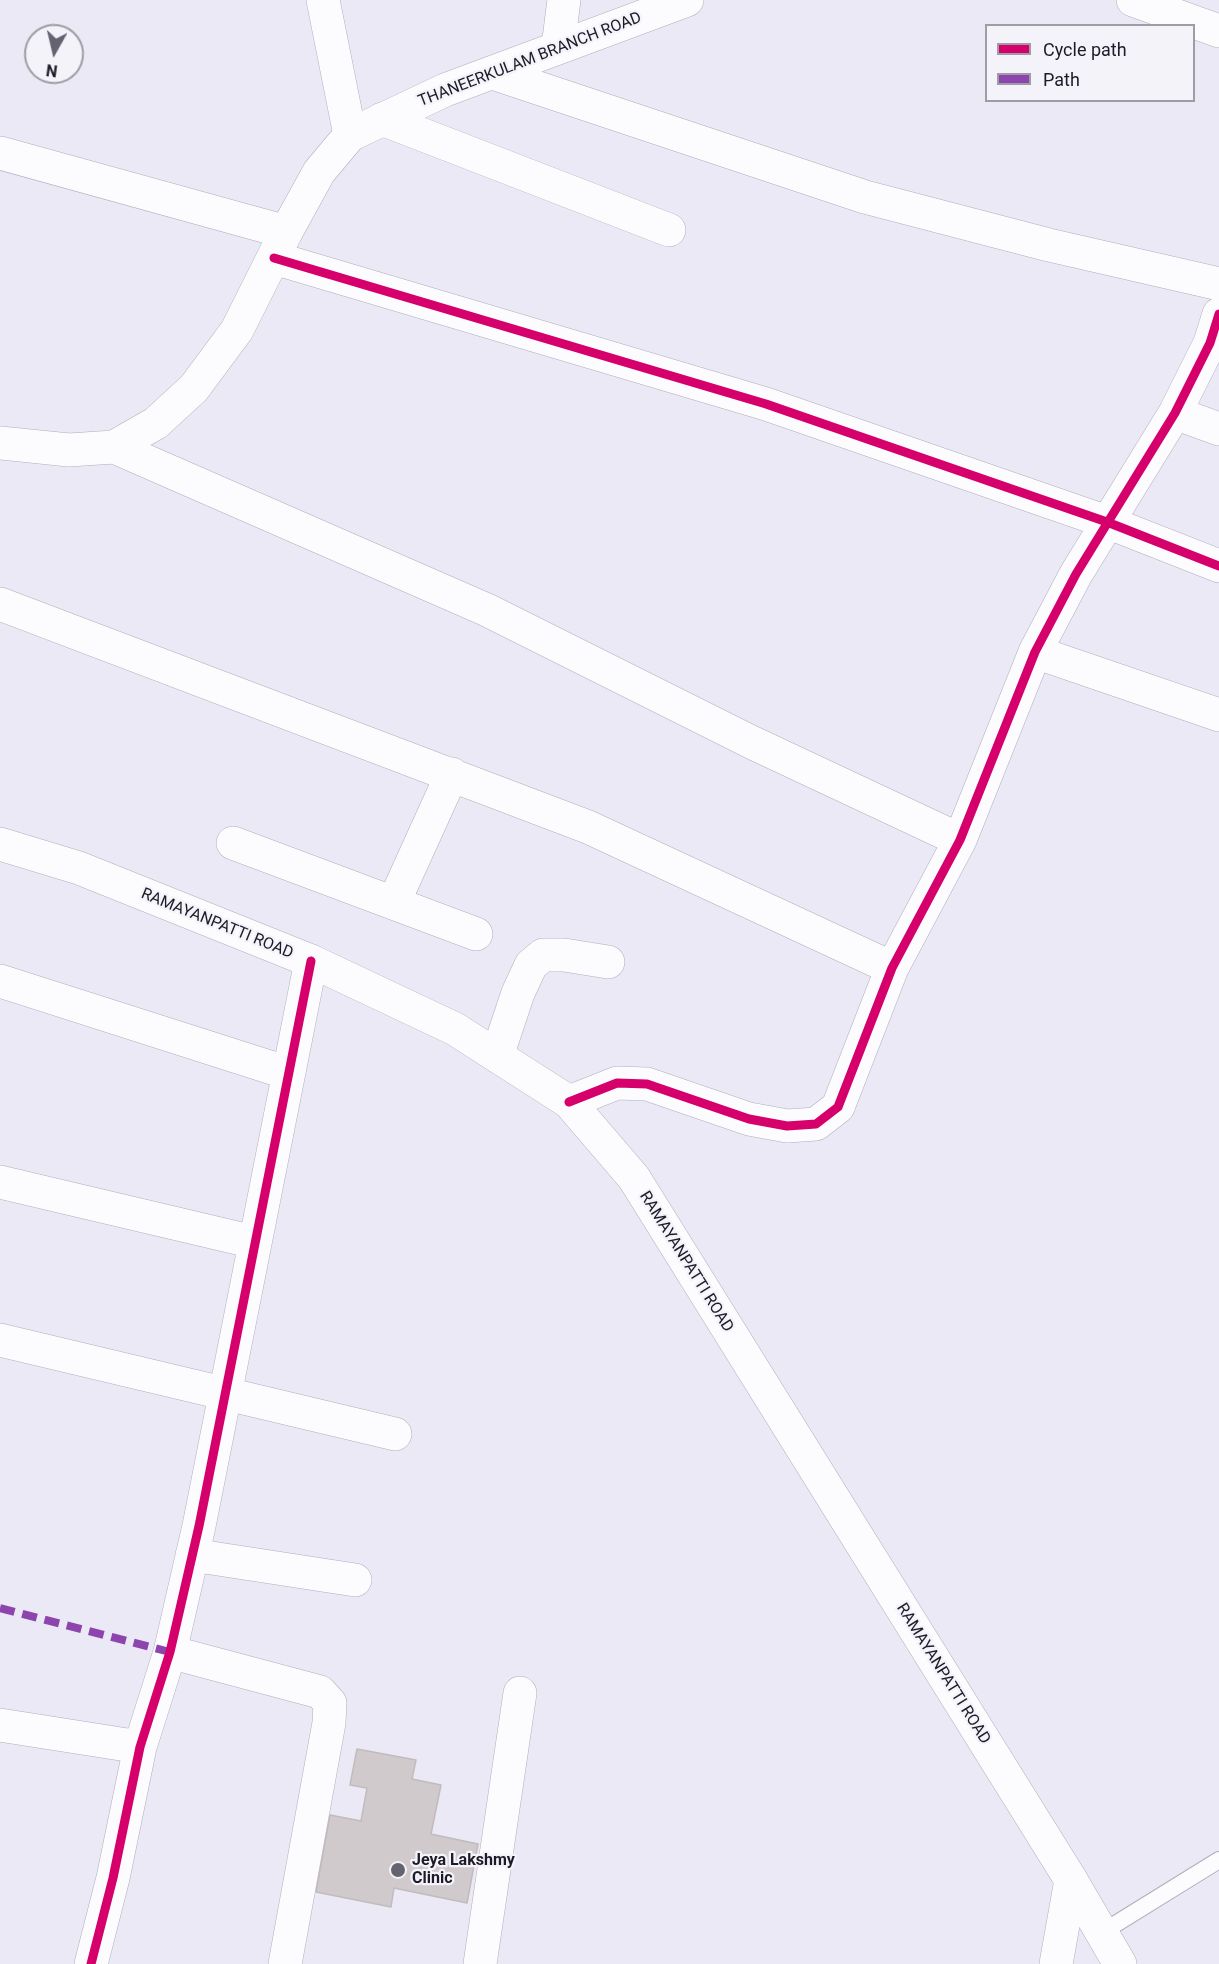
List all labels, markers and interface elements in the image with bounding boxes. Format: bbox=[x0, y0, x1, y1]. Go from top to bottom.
street label: THANEERKULAM BRANCH ROAD bbox=[416, 8, 644, 112]
north arrow bbox=[24, 24, 84, 84]
legend bbox=[985, 24, 1195, 102]
text: Cycle path bbox=[1043, 39, 1127, 60]
text: N bbox=[45, 60, 59, 81]
text: Path bbox=[1043, 69, 1080, 90]
street label: RAMAYANPATTI ROAD bbox=[138, 885, 296, 963]
street label: RAMAYANPATTI ROAD bbox=[635, 1188, 737, 1336]
street label: RAMAYANPATTI ROAD bbox=[892, 1600, 994, 1748]
place label: Jeya Lakshmy Clinic bbox=[412, 1851, 515, 1889]
marker: Jeya Lakshmy Clinic bbox=[389, 1861, 407, 1879]

